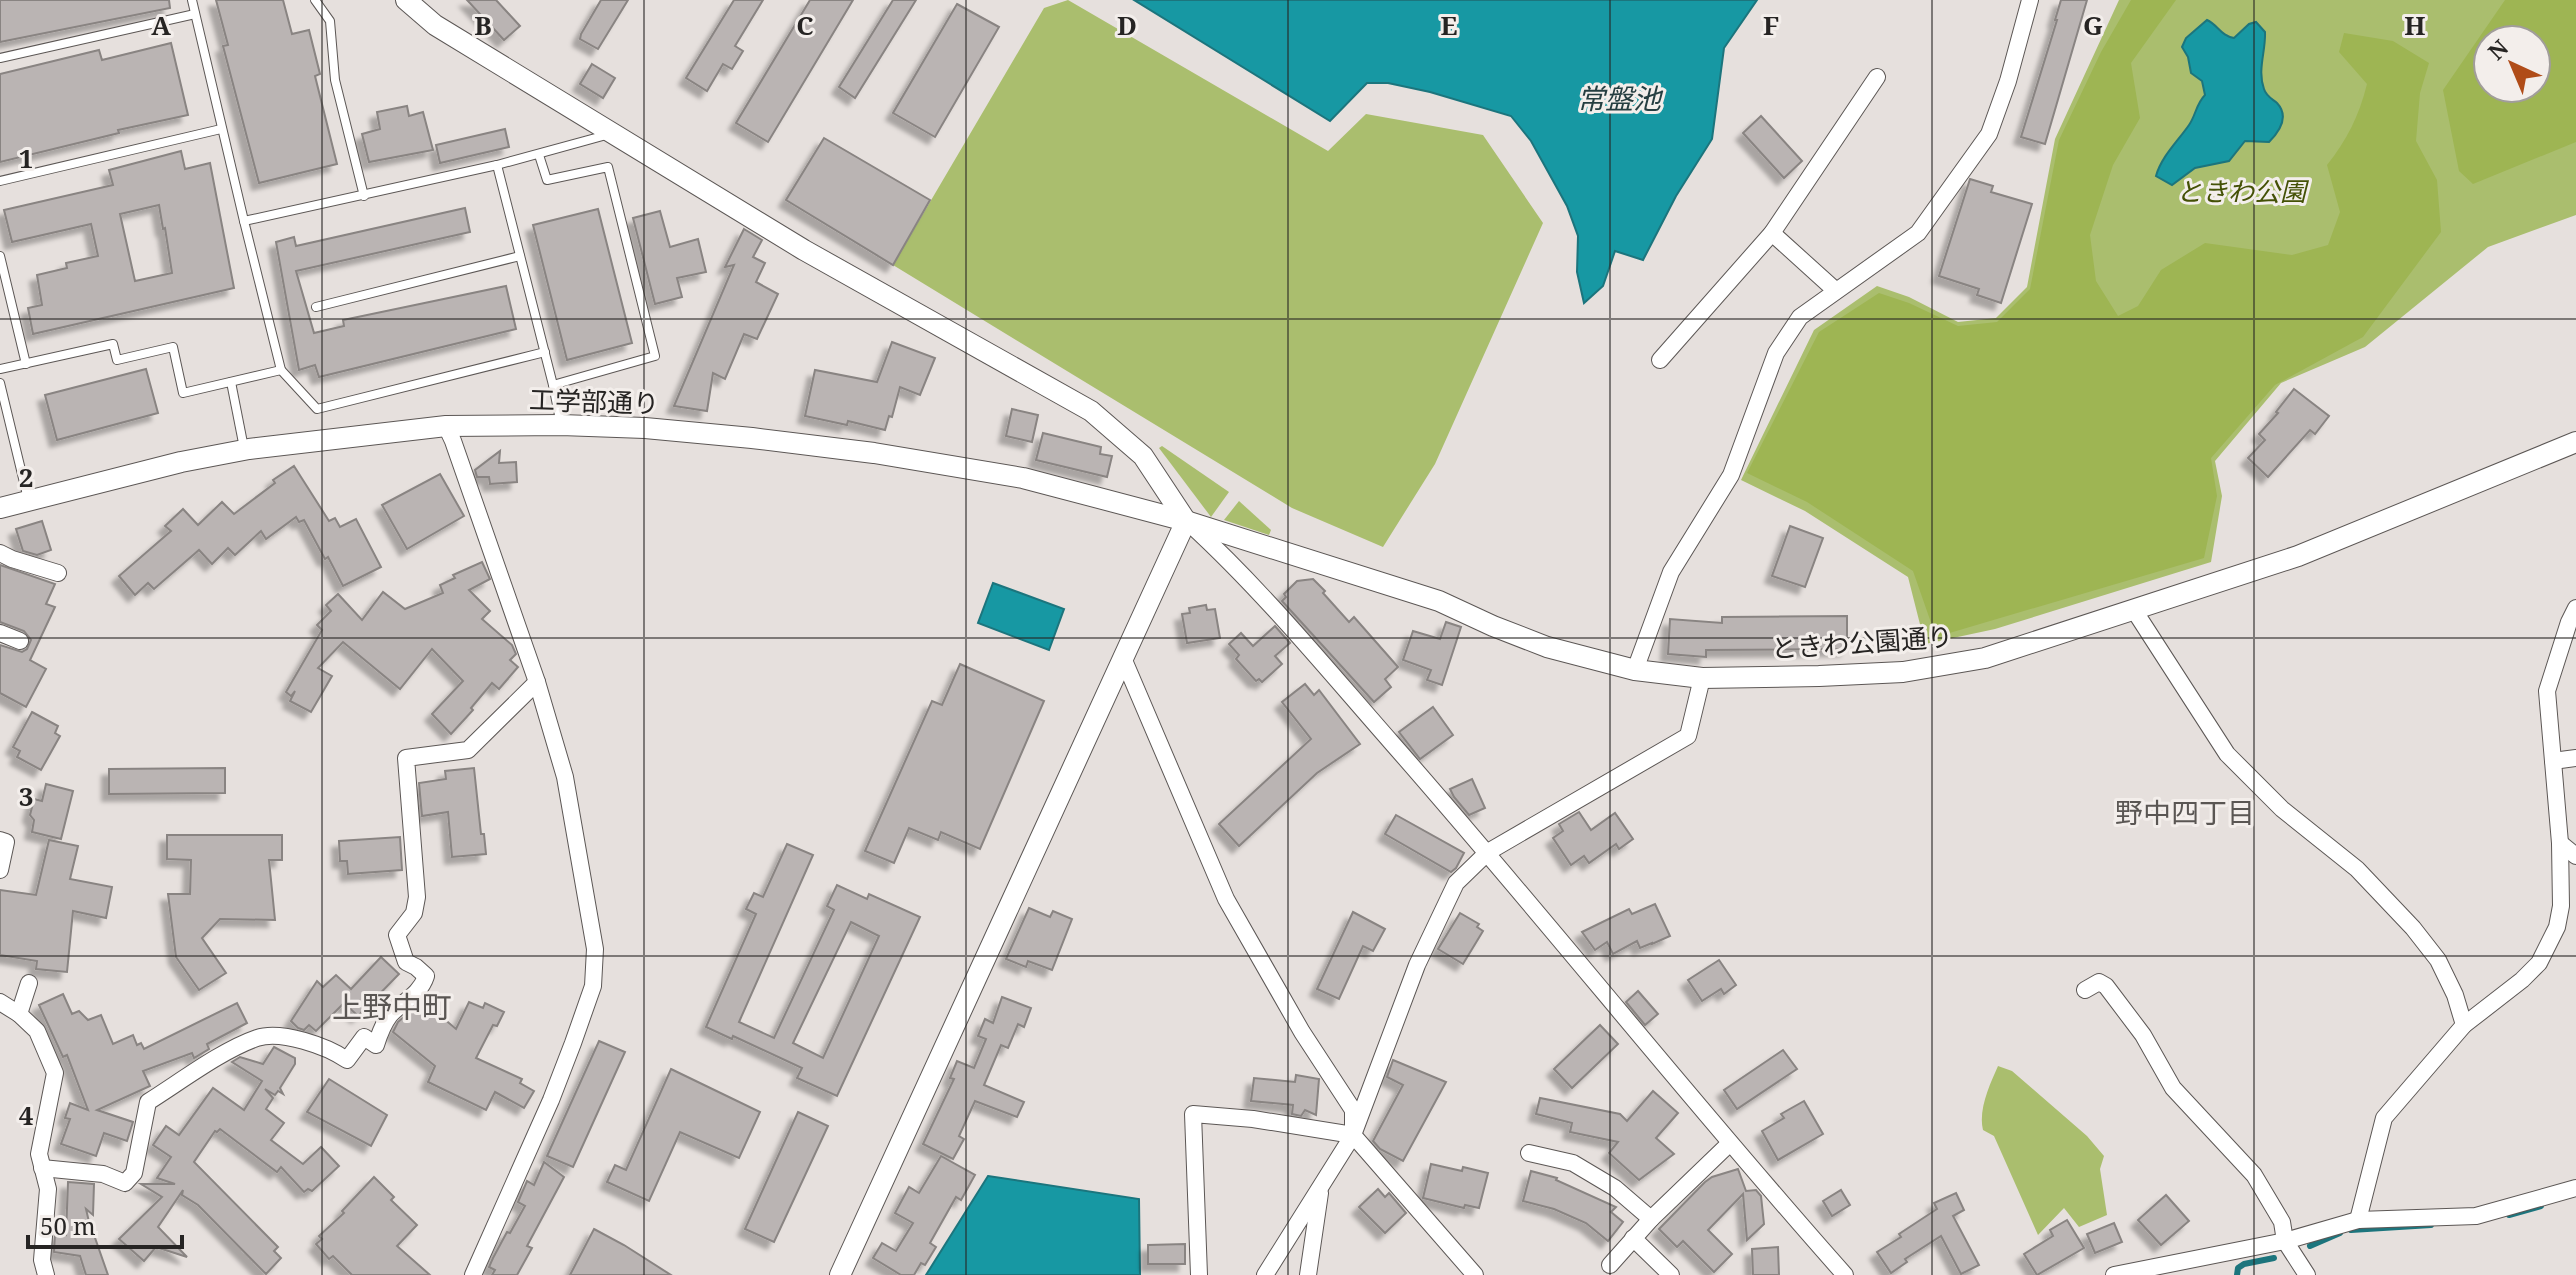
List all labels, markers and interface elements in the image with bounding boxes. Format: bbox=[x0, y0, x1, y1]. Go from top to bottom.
text: A bbox=[151, 7, 171, 43]
text: B bbox=[474, 7, 492, 43]
text: C bbox=[796, 7, 814, 43]
text: D bbox=[1117, 7, 1137, 43]
text: E bbox=[1441, 7, 1458, 43]
text: F bbox=[1763, 7, 1779, 43]
text: G bbox=[2083, 7, 2103, 43]
text: H bbox=[2404, 7, 2426, 43]
north arrow bbox=[2472, 24, 2552, 104]
text: N bbox=[2481, 32, 2514, 66]
water label: 常盤池 bbox=[1577, 79, 1664, 117]
text: 1 bbox=[19, 140, 33, 176]
park label: ときわ公園 bbox=[2176, 173, 2310, 209]
street label: 工学部通り bbox=[528, 381, 660, 421]
text: 2 bbox=[19, 459, 33, 495]
street label: ときわ公園通り bbox=[1770, 618, 1954, 666]
text: 3 bbox=[19, 778, 33, 814]
district label: 野中四丁目 bbox=[2115, 793, 2255, 831]
district label: 上野中町 bbox=[332, 986, 452, 1027]
text: 4 bbox=[19, 1097, 34, 1133]
scale bar bbox=[28, 1199, 182, 1249]
text: 50 m bbox=[40, 1209, 96, 1242]

